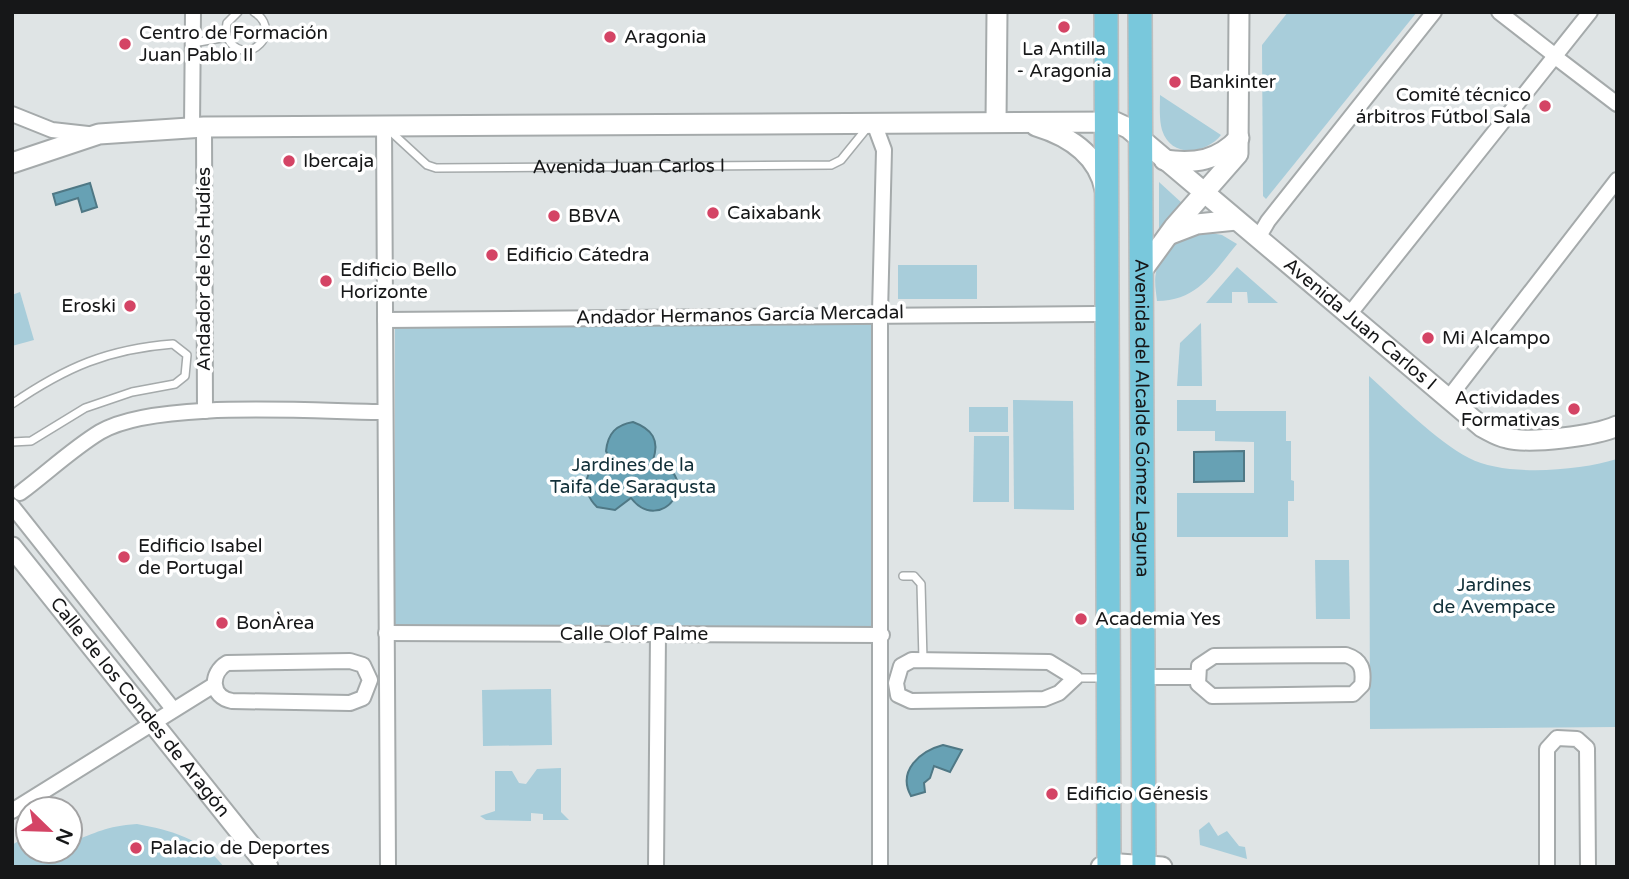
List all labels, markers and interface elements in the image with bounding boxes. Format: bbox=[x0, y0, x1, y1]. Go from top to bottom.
marker: La Antilla - Aragonia bbox=[1056, 19, 1072, 35]
place label: Centro de Formación Juan Pablo II bbox=[139, 22, 328, 66]
place label: Aragonia bbox=[624, 26, 707, 48]
marker: Aragonia bbox=[602, 29, 618, 45]
marker: Centro de Formación Juan Pablo II bbox=[117, 36, 133, 52]
place label: La Antilla - Aragonia bbox=[1016, 38, 1112, 82]
place label: Bankinter bbox=[1189, 71, 1277, 93]
marker: Bankinter bbox=[1167, 74, 1183, 90]
place label: Comité técnico árbitros Fútbol Sala bbox=[1356, 84, 1531, 128]
marker: Comité técnico árbitros Fútbol Sala bbox=[1537, 98, 1553, 114]
place label: Ibercaja bbox=[303, 150, 374, 172]
marker: Ibercaja bbox=[281, 153, 297, 169]
street label: Avenida Juan Carlos I bbox=[532, 155, 725, 178]
street label: Andador de los Hudíes bbox=[193, 167, 215, 371]
place label: Caixabank bbox=[727, 202, 821, 224]
place label: BBVA bbox=[568, 205, 621, 227]
marker: Caixabank bbox=[705, 205, 721, 221]
marker: BBVA bbox=[546, 208, 562, 224]
place label: Edificio Cátedra bbox=[506, 244, 650, 266]
marker: Edificio Cátedra bbox=[484, 247, 500, 263]
street label: Avenida Juan Carlos I bbox=[1279, 253, 1441, 395]
place label: Edificio Bello Horizonte bbox=[340, 259, 457, 303]
street label: Avenida del Alcalde Gómez Laguna bbox=[1130, 259, 1154, 577]
marker: Edificio Bello Horizonte bbox=[318, 273, 334, 289]
place label: Eroski bbox=[61, 295, 116, 317]
marker: Eroski bbox=[122, 298, 138, 314]
street label: Andador Hermanos García Mercadal bbox=[576, 301, 904, 329]
place label: Mi Alcampo bbox=[1442, 327, 1550, 349]
marker: Mi Alcampo bbox=[1420, 330, 1436, 346]
place label: Actividades Formativas bbox=[1455, 387, 1560, 431]
marker: Actividades Formativas bbox=[1566, 401, 1582, 417]
park label: Jardines de la Taifa de Saraqusta bbox=[550, 454, 716, 498]
place label: Edificio Isabel de Portugal bbox=[138, 535, 263, 579]
marker: Edificio Isabel de Portugal bbox=[116, 549, 132, 565]
park label: Jardines de Avempace bbox=[1433, 574, 1555, 618]
street label: Calle de los Condes de Aragón bbox=[46, 593, 235, 821]
place label: Academia Yes bbox=[1095, 608, 1221, 630]
place label: BonÀrea bbox=[236, 611, 314, 634]
marker: Academia Yes bbox=[1073, 611, 1089, 627]
marker: BonÀrea bbox=[214, 615, 230, 631]
street label: Calle Olof Palme bbox=[560, 623, 708, 645]
place label: Edificio Génesis bbox=[1066, 783, 1208, 805]
marker: Edificio Génesis bbox=[1044, 786, 1060, 802]
north arrow bbox=[14, 795, 84, 865]
text: N bbox=[51, 825, 77, 848]
place label: Palacio de Deportes bbox=[150, 837, 330, 859]
marker: Palacio de Deportes bbox=[128, 840, 144, 856]

